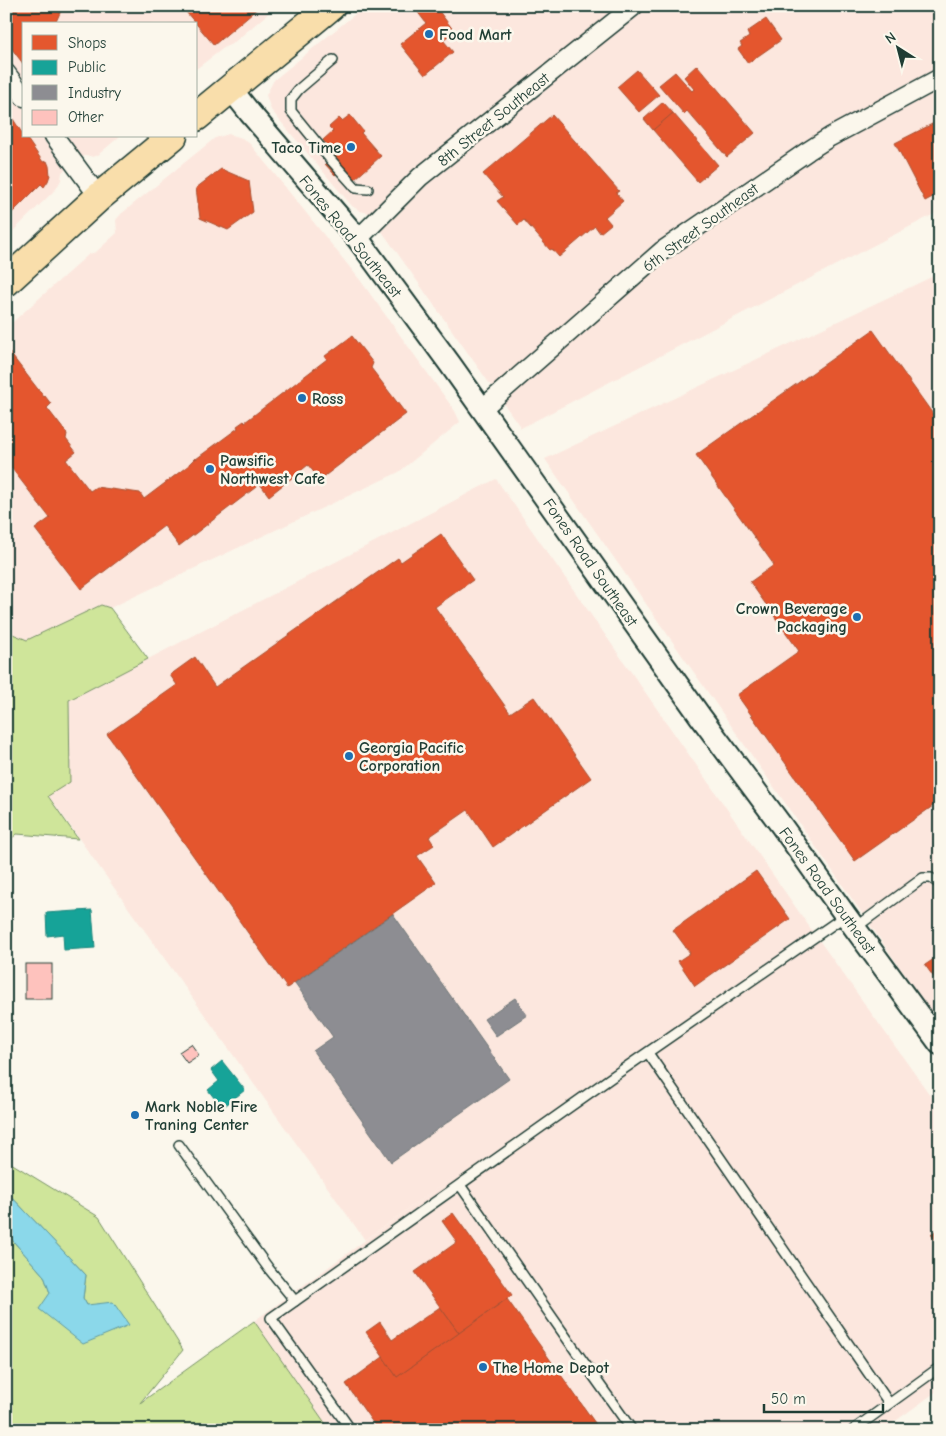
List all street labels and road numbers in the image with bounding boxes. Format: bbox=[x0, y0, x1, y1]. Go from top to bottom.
street label: 8th Street Southeast bbox=[434, 69, 553, 170]
street label: Fones Road Southeast bbox=[296, 172, 405, 302]
street label: 6th Street Southeast bbox=[639, 180, 762, 276]
street label: Fones Road Southeast bbox=[539, 495, 641, 630]
street label: Fones Road Southeast bbox=[775, 824, 879, 958]

